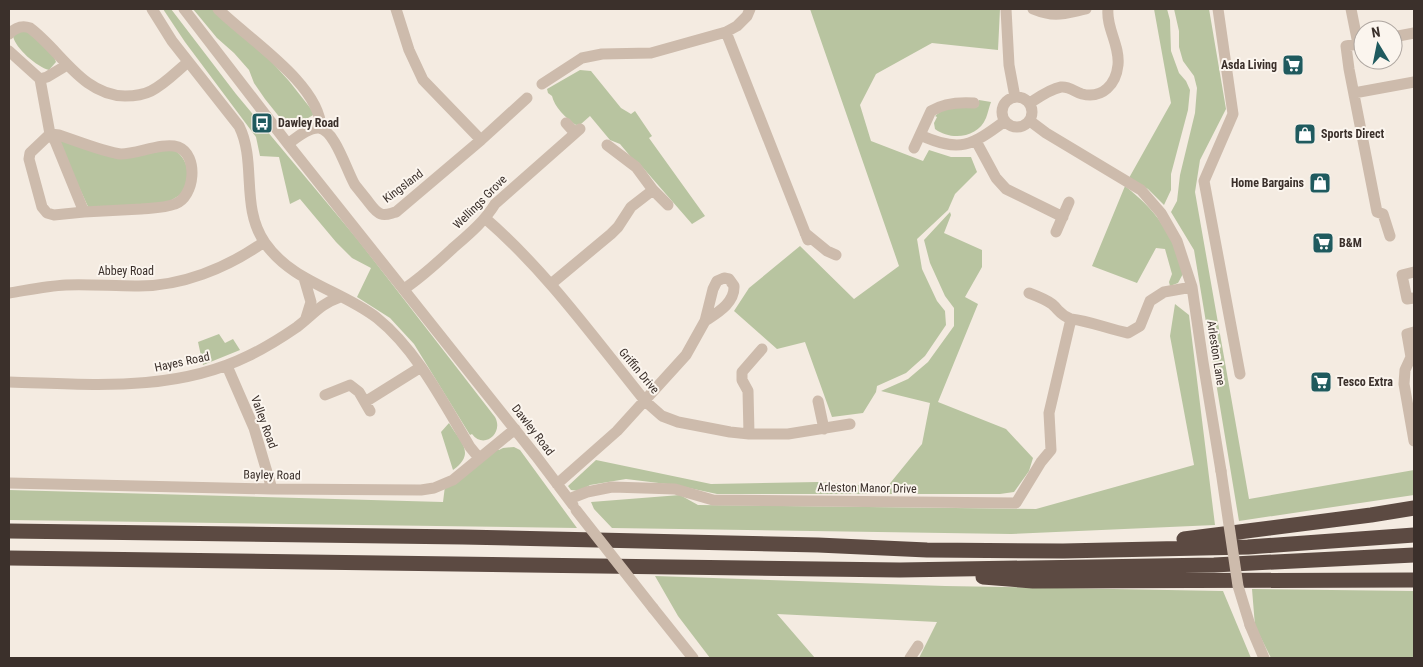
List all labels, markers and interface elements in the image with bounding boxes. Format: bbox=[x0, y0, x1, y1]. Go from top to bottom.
north arrow bbox=[1353, 20, 1403, 70]
text: N bbox=[1370, 24, 1381, 41]
supermarket icon: Asda Living bbox=[1281, 53, 1305, 77]
place label: Asda Living bbox=[1221, 58, 1277, 72]
bus stop icon: Dawley Road bbox=[250, 111, 274, 135]
place label: Dawley Road bbox=[278, 116, 339, 130]
shop icon: Sports Direct bbox=[1293, 122, 1317, 146]
place label: Sports Direct bbox=[1321, 127, 1384, 141]
street label: Kingsland bbox=[380, 166, 426, 206]
shop icon: Home Bargains bbox=[1308, 171, 1332, 195]
street label: Wellings Grove bbox=[450, 172, 510, 232]
place label: Home Bargains bbox=[1231, 176, 1305, 190]
supermarket icon: B&M bbox=[1311, 231, 1335, 255]
place label: B&M bbox=[1339, 236, 1362, 250]
street label: Abbey Road bbox=[98, 264, 154, 278]
street label: Arleston Lane bbox=[1204, 320, 1228, 387]
street label: Griffin Drive bbox=[616, 345, 662, 397]
street label: Hayes Road bbox=[153, 349, 211, 375]
supermarket icon: Tesco Extra bbox=[1309, 370, 1333, 394]
place label: Tesco Extra bbox=[1337, 375, 1393, 389]
street label: Valley Road bbox=[248, 394, 280, 450]
street label: Dawley Road bbox=[509, 402, 557, 458]
street label: Bayley Road bbox=[243, 468, 301, 483]
street label: Arleston Manor Drive bbox=[817, 480, 917, 496]

